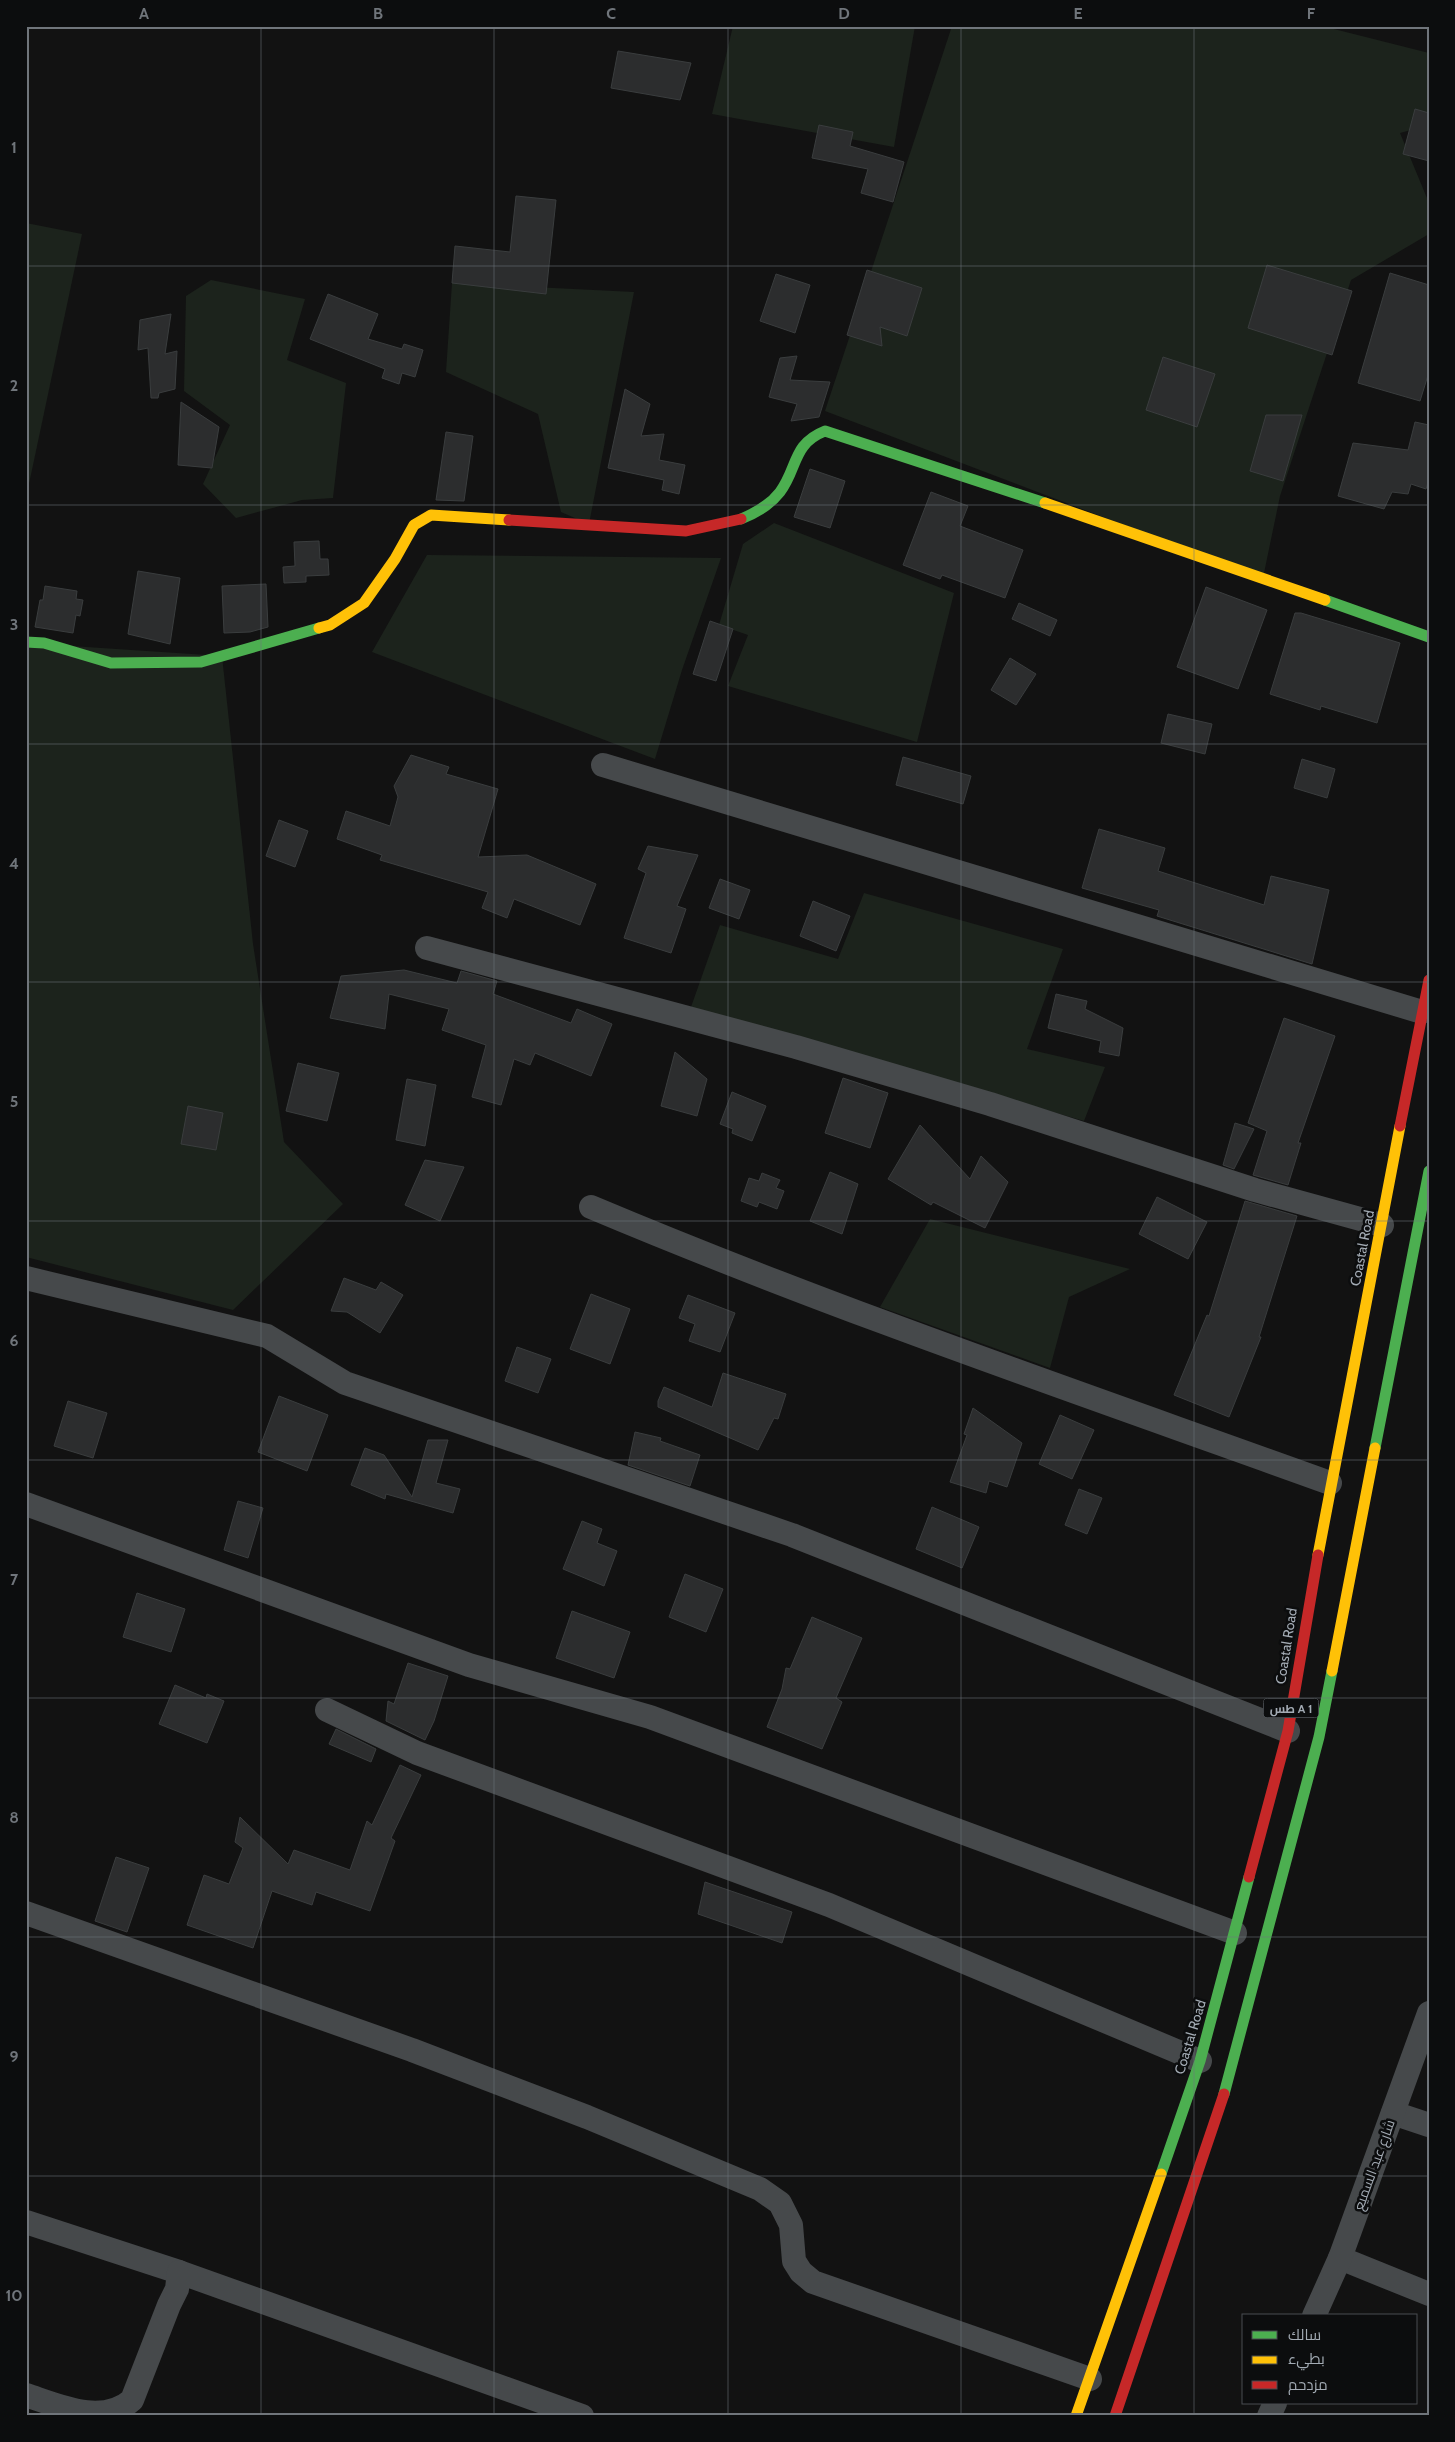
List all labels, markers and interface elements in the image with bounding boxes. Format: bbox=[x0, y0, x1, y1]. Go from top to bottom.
text: A bbox=[139, 4, 149, 23]
text: B bbox=[373, 4, 383, 23]
text: C bbox=[606, 4, 616, 23]
text: D bbox=[838, 4, 850, 23]
text: E bbox=[1073, 4, 1083, 23]
text: F bbox=[1307, 4, 1316, 23]
text: 1 bbox=[11, 138, 17, 157]
text: 2 bbox=[10, 376, 18, 395]
text: 3 bbox=[10, 615, 18, 634]
text: 4 bbox=[9, 854, 19, 873]
text: 5 bbox=[10, 1092, 18, 1111]
street label: Coastal Road bbox=[1346, 1209, 1378, 1287]
text: 6 bbox=[10, 1331, 19, 1350]
text: 7 bbox=[10, 1570, 19, 1589]
street label: Coastal Road bbox=[1271, 1607, 1301, 1685]
road number: طس A 1 bbox=[1264, 1699, 1318, 1718]
text: 8 bbox=[9, 1808, 19, 1827]
street label: Coastal Road bbox=[1170, 1998, 1210, 2076]
text: 9 bbox=[10, 2047, 19, 2066]
street label: شارع عبد السميع bbox=[1349, 2117, 1399, 2213]
text: 10 bbox=[5, 2286, 23, 2305]
legend bbox=[1242, 2314, 1418, 2404]
text: سالك bbox=[1288, 2326, 1321, 2344]
text: بطيء bbox=[1288, 2350, 1325, 2371]
text: مزدحم bbox=[1288, 2376, 1328, 2395]

